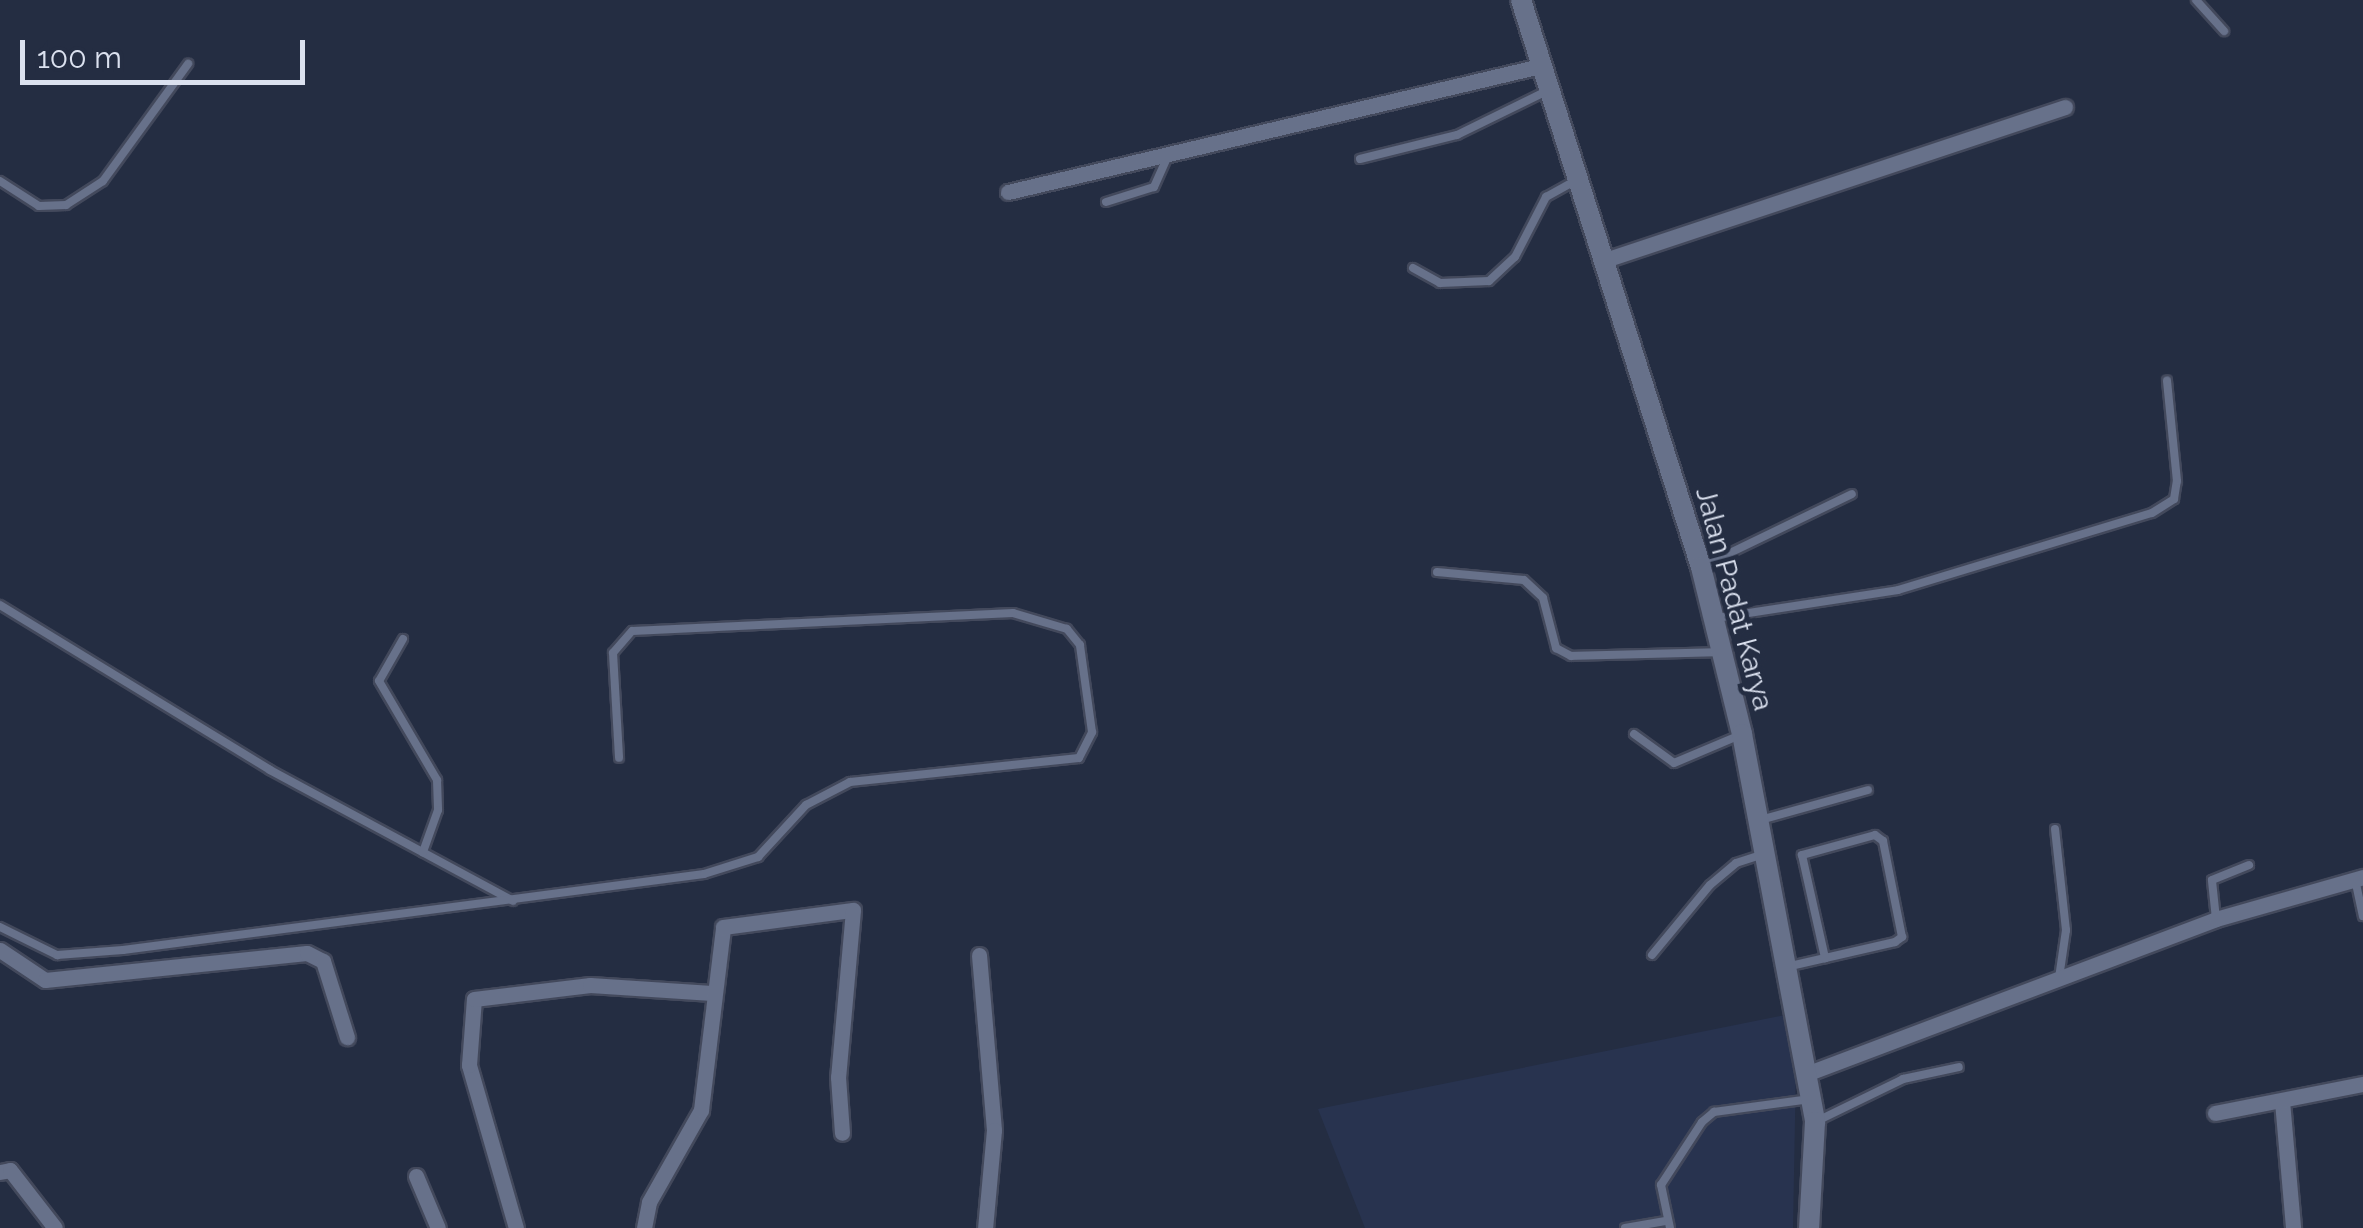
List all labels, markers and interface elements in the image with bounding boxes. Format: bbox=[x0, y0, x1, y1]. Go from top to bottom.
scale bar bbox=[25, 20, 310, 82]
text: 100 m bbox=[37, 40, 122, 75]
street label: Jalan Padat Karya bbox=[1688, 484, 1780, 714]

